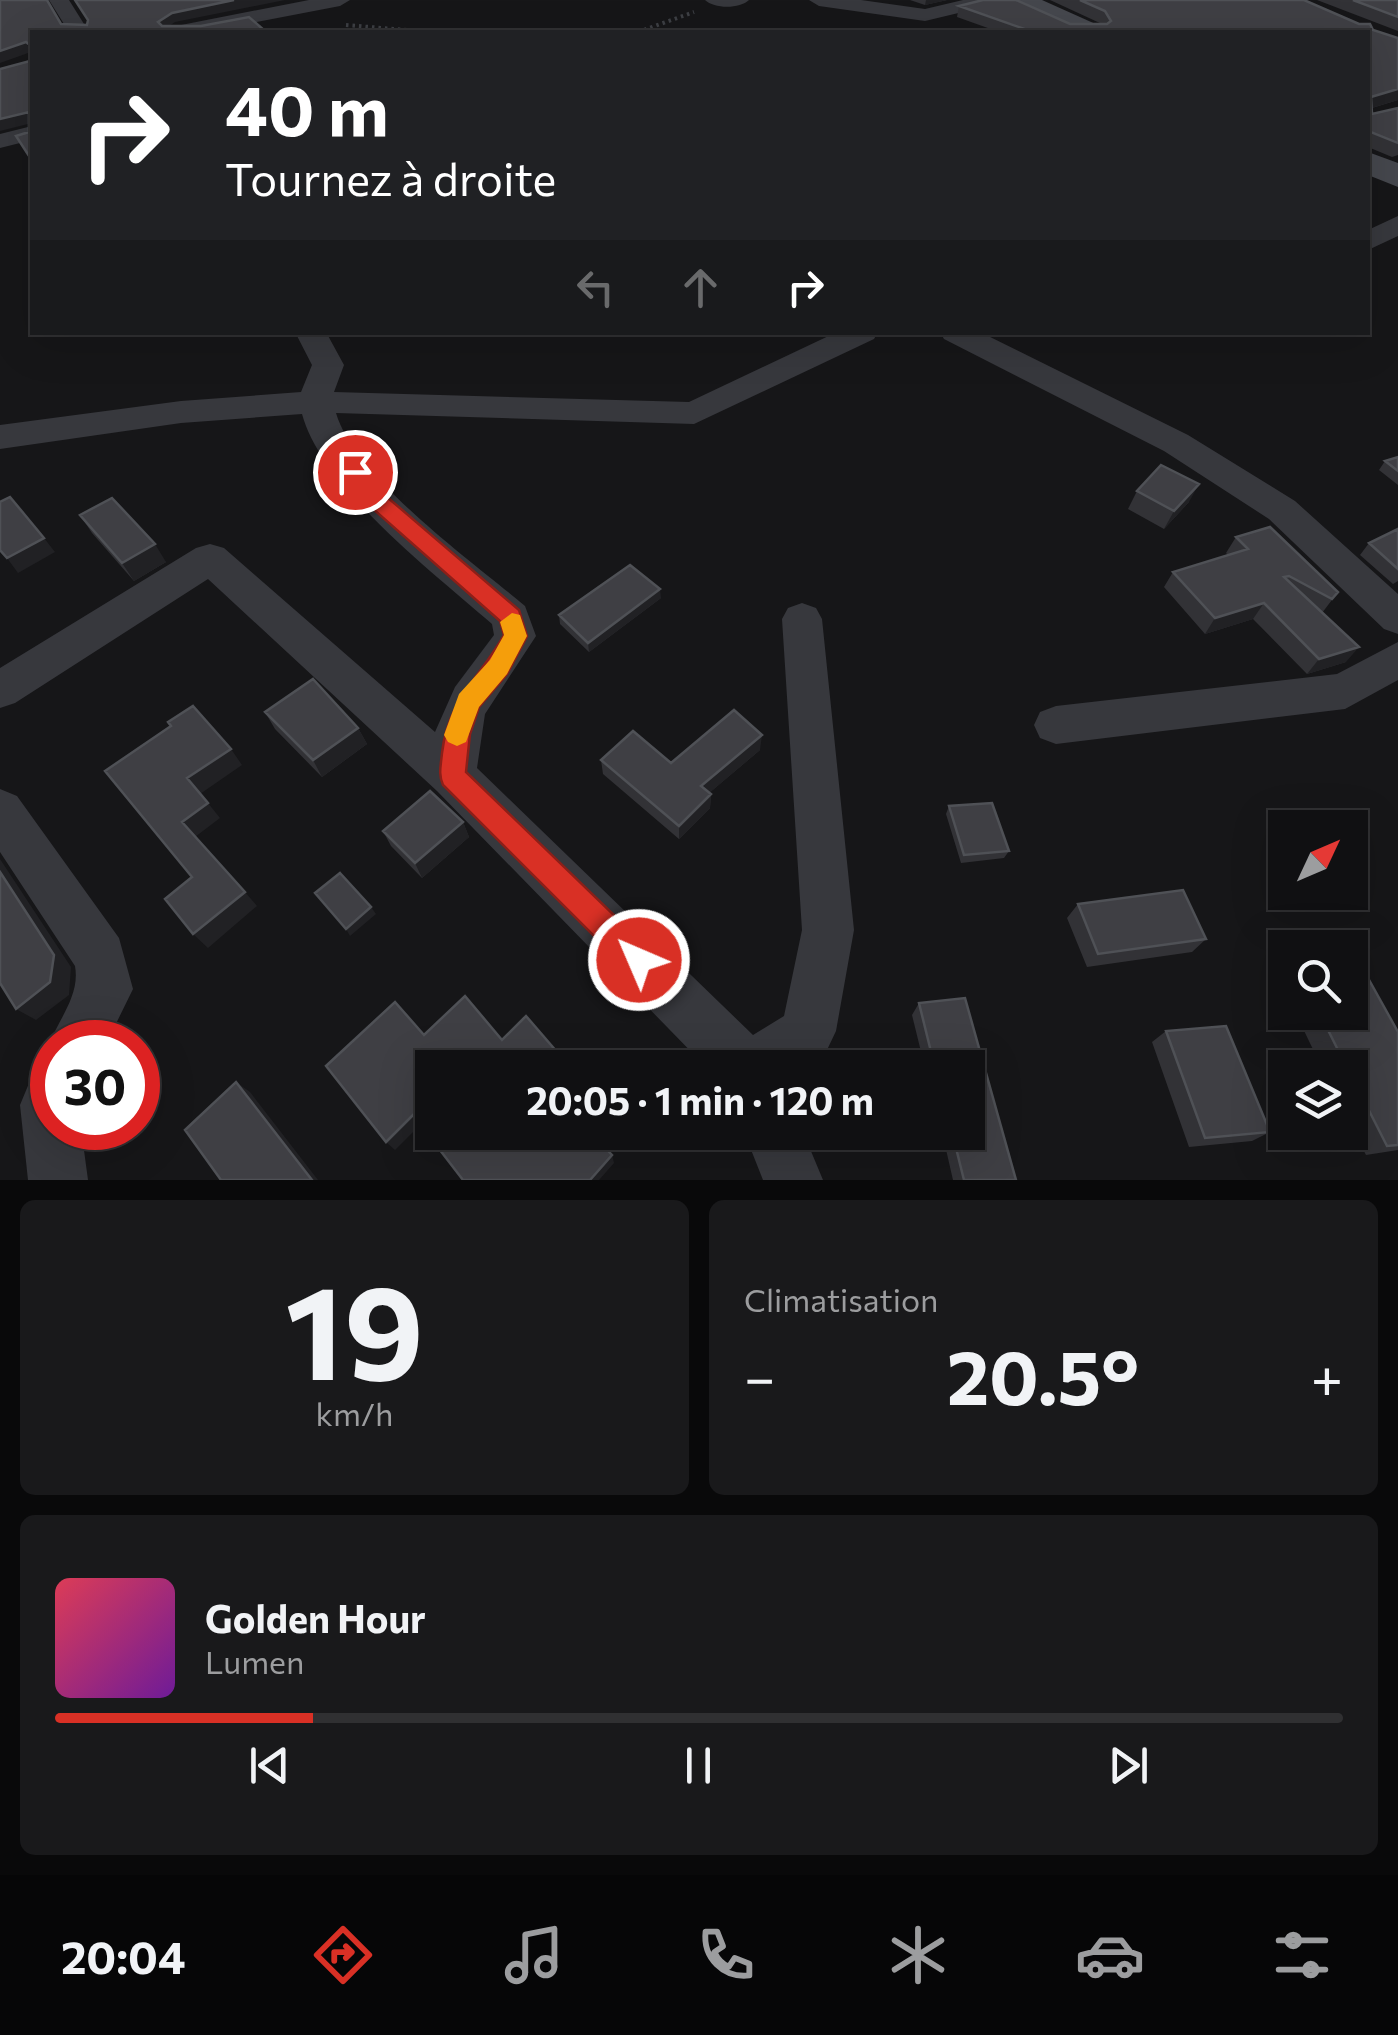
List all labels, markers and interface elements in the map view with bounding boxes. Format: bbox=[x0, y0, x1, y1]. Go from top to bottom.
text: 40 m bbox=[225, 65, 389, 150]
icon: right bbox=[60, 70, 190, 200]
text: Tournez à droite bbox=[225, 150, 556, 205]
icon: left bbox=[568, 260, 623, 315]
icon: ahead bbox=[673, 260, 728, 315]
icon: right bbox=[778, 260, 833, 315]
pin bbox=[313, 430, 398, 515]
icon: arrive bbox=[328, 445, 383, 500]
north arrow bbox=[1268, 810, 1368, 910]
map controls bbox=[1268, 810, 1368, 1150]
position arrow bbox=[587, 908, 691, 1012]
button: search bbox=[1268, 930, 1368, 1030]
speed limit sign: 30 bbox=[30, 1020, 160, 1150]
button: layers bbox=[1268, 1050, 1368, 1150]
text: 20:05 · 1 min · 120 m bbox=[526, 1076, 874, 1123]
text: 19 bbox=[285, 1248, 424, 1407]
text: Climatisation bbox=[744, 1279, 938, 1319]
text: 20.5° bbox=[947, 1329, 1139, 1420]
text: − bbox=[744, 1342, 775, 1409]
text: + bbox=[1311, 1342, 1343, 1409]
text: km/h bbox=[316, 1393, 393, 1433]
text: Golden Hour bbox=[205, 1594, 426, 1641]
text: Lumen bbox=[205, 1641, 304, 1681]
icon: previous bbox=[242, 1738, 297, 1793]
icon: pause bbox=[671, 1738, 726, 1793]
icon: next bbox=[1101, 1738, 1156, 1793]
icon: directions bbox=[308, 1920, 378, 1990]
icon: music bbox=[499, 1920, 569, 1990]
icon: phone bbox=[691, 1920, 761, 1990]
icon: climate bbox=[883, 1920, 953, 1990]
icon: car bbox=[1075, 1920, 1145, 1990]
icon: filters bbox=[1267, 1920, 1337, 1990]
text: 20:04 bbox=[61, 1928, 186, 1983]

